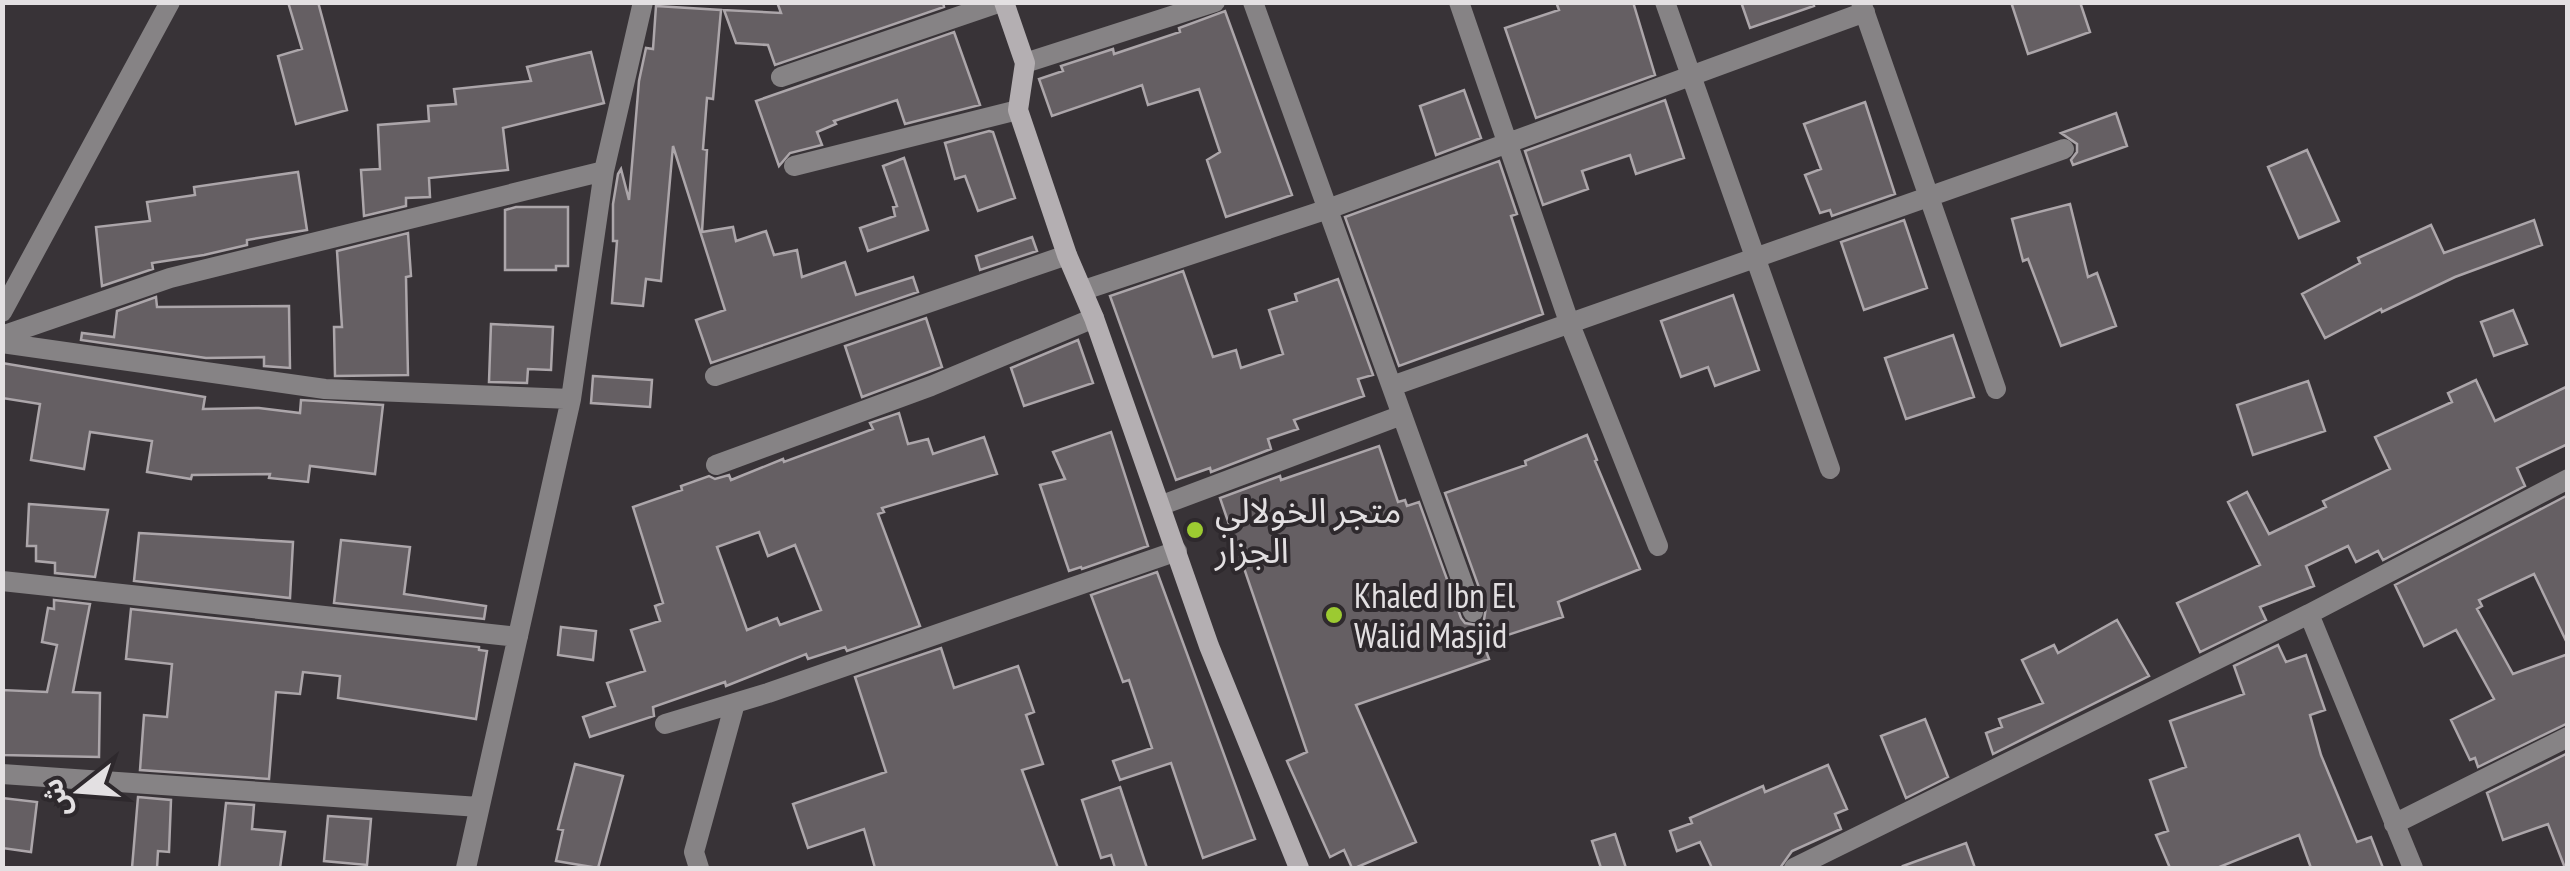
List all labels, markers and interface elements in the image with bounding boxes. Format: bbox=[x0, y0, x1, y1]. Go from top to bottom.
place label: متجر الخولالي الجزار bbox=[1214, 487, 1401, 573]
marker: متجر الخولالي الجزار bbox=[1184, 519, 1206, 541]
place label: Khaled Ibn El Walid Masjid bbox=[1354, 572, 1515, 658]
marker: Khaled Ibn El Walid Masjid bbox=[1323, 604, 1345, 626]
north arrow bbox=[30, 741, 130, 841]
text: ش bbox=[32, 775, 79, 822]

